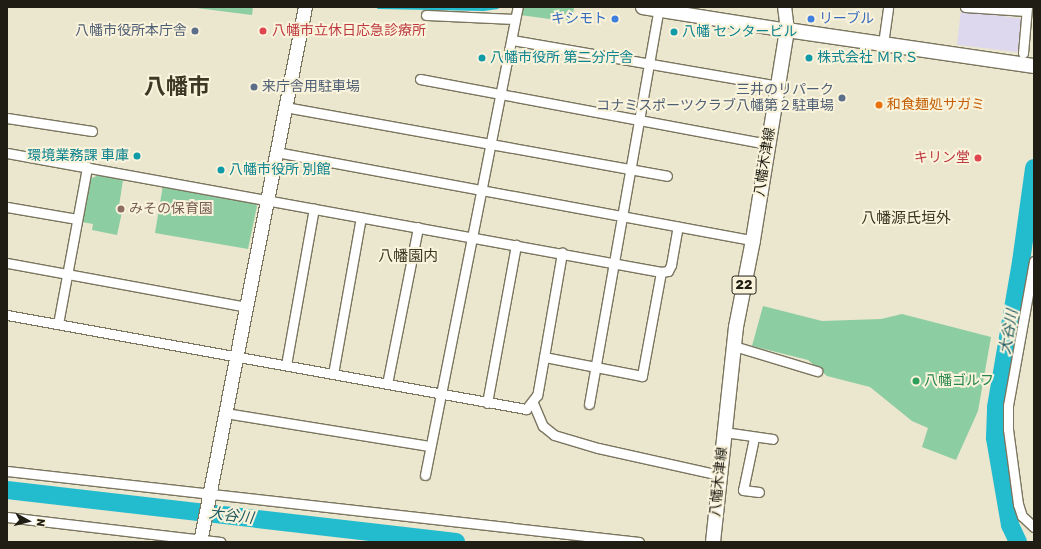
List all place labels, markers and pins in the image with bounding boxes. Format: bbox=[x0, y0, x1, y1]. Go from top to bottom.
place label: キシモト bbox=[551, 11, 607, 27]
place label: リーブル bbox=[819, 11, 875, 27]
marker: キシモト bbox=[610, 14, 620, 24]
marker: リーブル bbox=[806, 14, 816, 24]
place label: 八幡市役所本庁舎 bbox=[75, 23, 187, 39]
place label: 八幡市立休日応急診療所 bbox=[272, 23, 426, 39]
place label: 八幡 センタービル bbox=[682, 24, 797, 40]
marker: 八幡市立休日応急診療所 bbox=[257, 25, 269, 37]
marker: 八幡市役所本庁舎 bbox=[190, 26, 200, 36]
marker: 八幡 センタービル bbox=[669, 27, 679, 37]
place label: 八幡市役所 第二分庁舎 bbox=[490, 50, 633, 66]
place label: 株式会社 ＭＲＳ bbox=[817, 50, 918, 66]
marker: 八幡市役所 第二分庁舎 bbox=[477, 53, 487, 63]
marker: 株式会社 ＭＲＳ bbox=[804, 53, 814, 63]
place label: 来庁舎用駐車場 bbox=[262, 79, 360, 95]
marker: 来庁舎用駐車場 bbox=[249, 82, 259, 92]
place label: 三井のリパーク コナミスポーツクラブ八幡第２駐車場 bbox=[596, 82, 834, 114]
marker: 三井のリパーク コナミスポーツクラブ八幡第２駐車場 bbox=[837, 93, 847, 103]
place label: 和食麺処サガミ bbox=[887, 97, 985, 113]
marker: 和食麺処サガミ bbox=[874, 100, 884, 110]
place label: 環境業務課 車庫 bbox=[28, 148, 129, 164]
place label: キリン堂 bbox=[914, 150, 970, 166]
marker: 環境業務課 車庫 bbox=[132, 151, 142, 161]
marker: キリン堂 bbox=[973, 153, 983, 163]
place label: 八幡市役所 別館 bbox=[229, 162, 330, 178]
marker: 八幡市役所 別館 bbox=[216, 165, 226, 175]
place label: みその保育園 bbox=[129, 201, 213, 217]
marker: みその保育園 bbox=[116, 204, 126, 214]
place label: 八幡ゴルフ bbox=[924, 373, 994, 389]
marker: 八幡ゴルフ bbox=[911, 376, 921, 386]

